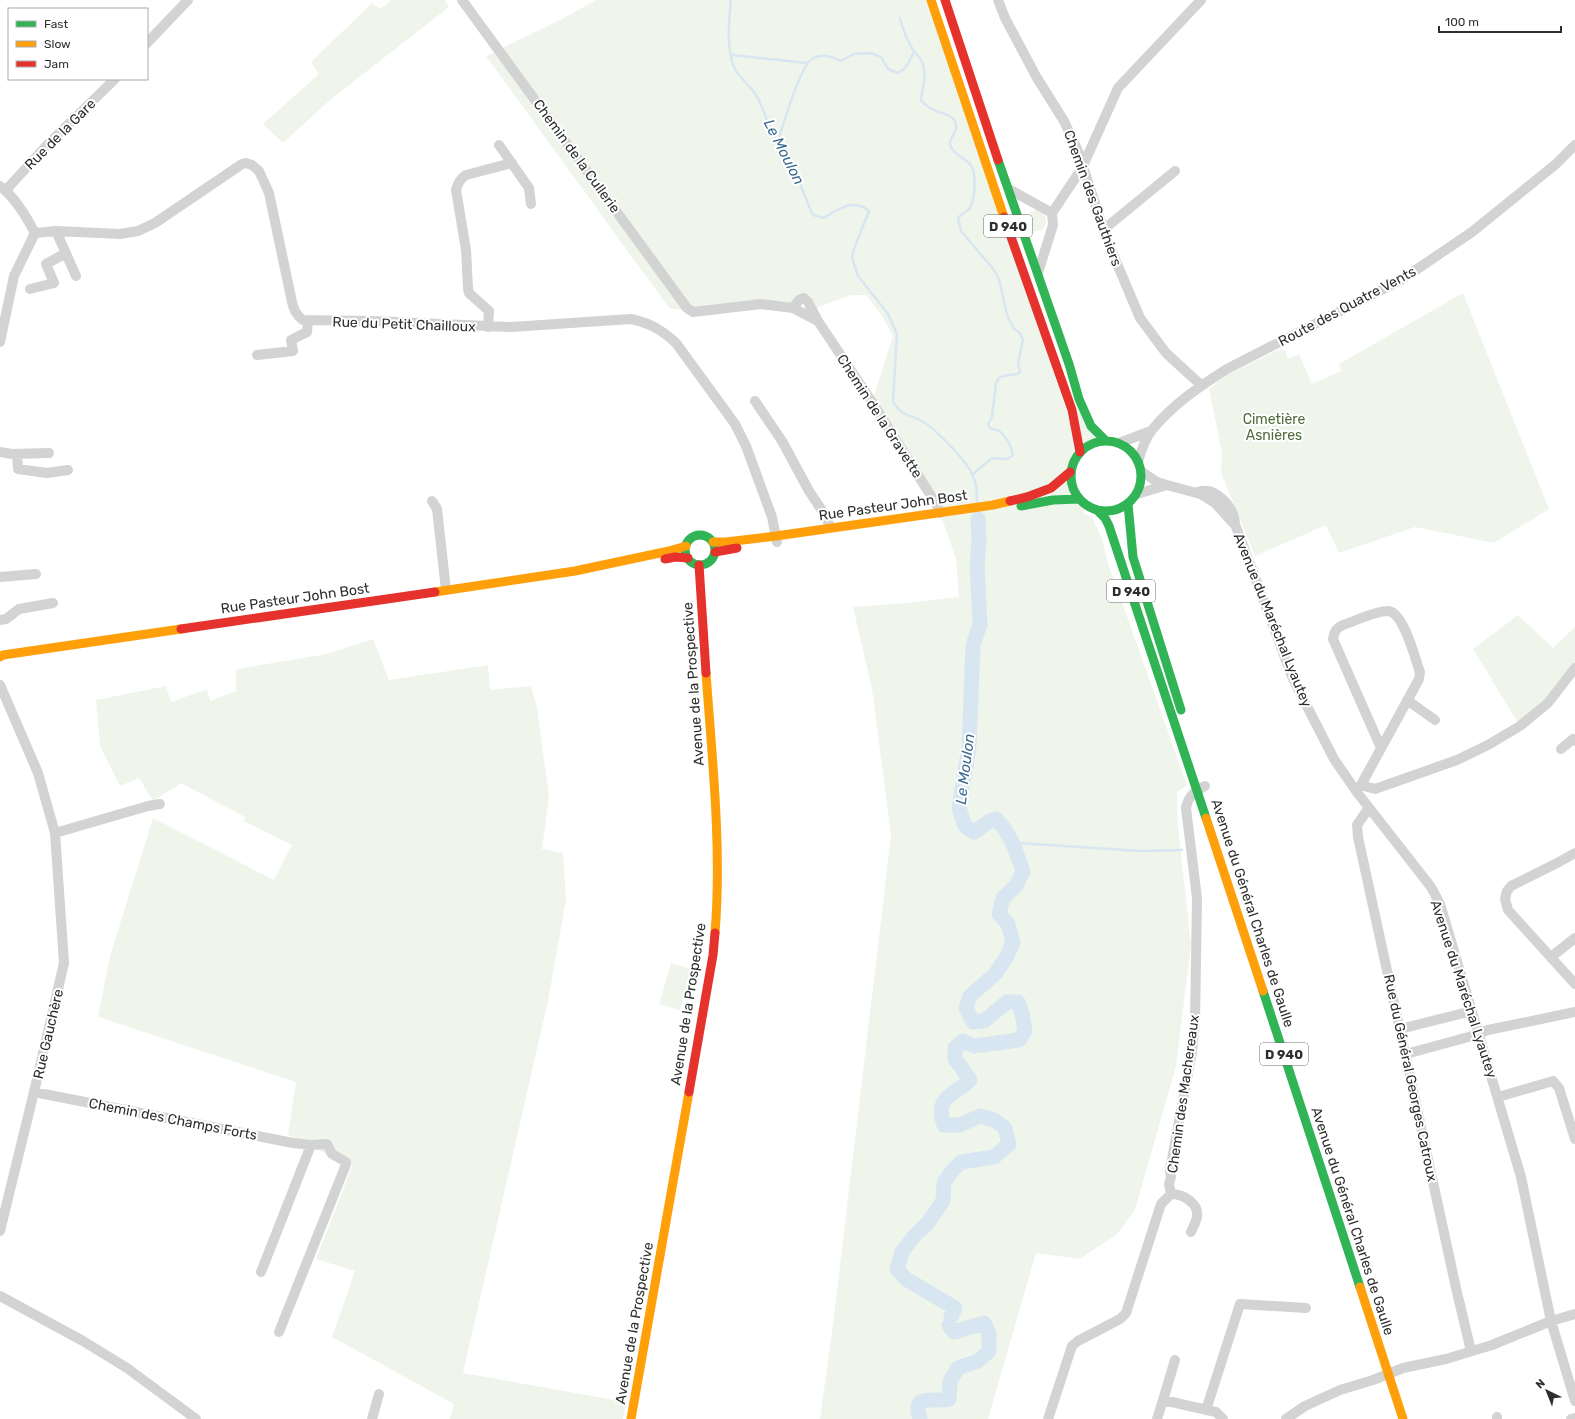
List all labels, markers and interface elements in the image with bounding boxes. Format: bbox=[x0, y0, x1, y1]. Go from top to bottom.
legend bbox=[8, 8, 148, 80]
scale bar bbox=[1439, 8, 1561, 34]
text: 100 m bbox=[1445, 15, 1479, 29]
text: Fast bbox=[44, 17, 68, 31]
text: Slow bbox=[44, 37, 71, 51]
text: Jam bbox=[44, 57, 69, 71]
street label: Rue de la Gare bbox=[21, 95, 99, 173]
street label: Chemin de la Cullerie bbox=[530, 96, 624, 217]
water label: Le Moulon bbox=[760, 116, 808, 188]
street label: Chemin des Gauthiers bbox=[1060, 128, 1125, 269]
road number: D 940 bbox=[984, 215, 1032, 237]
street label: Route des Quatre Vents bbox=[1276, 263, 1419, 350]
street label: Rue du Petit Chailloux bbox=[332, 314, 476, 336]
street label: Chemin de la Gravette bbox=[833, 351, 926, 481]
park label: Cimetière Asnières bbox=[1243, 411, 1305, 444]
street label: Rue Pasteur John Bost bbox=[818, 487, 969, 524]
street label: Avenue du Maréchal Lyautey bbox=[1230, 531, 1315, 710]
street label: Rue Pasteur John Bost bbox=[220, 580, 371, 617]
road number: D 940 bbox=[1107, 580, 1155, 602]
street label: Avenue de la Prospective bbox=[679, 601, 708, 766]
water label: Le Moulon bbox=[952, 733, 978, 805]
street label: Avenue du Général Charles de Gaulle bbox=[1208, 797, 1298, 1029]
street label: Avenue du Maréchal Lyautey bbox=[1427, 898, 1500, 1081]
street label: Avenue de la Prospective bbox=[667, 922, 710, 1086]
street label: Rue du Général Georges Catroux bbox=[1380, 973, 1441, 1184]
street label: Rue Gauchère bbox=[30, 987, 67, 1081]
street label: Chemin des Machereaux bbox=[1164, 1013, 1203, 1174]
road number: D 940 bbox=[1260, 1043, 1308, 1065]
street label: Chemin des Champs Forts bbox=[87, 1095, 259, 1144]
street label: Avenue du Général Charles de Gaulle bbox=[1308, 1105, 1398, 1337]
street label: Avenue de la Prospective bbox=[612, 1241, 657, 1405]
north arrow bbox=[1527, 1371, 1567, 1411]
text: N bbox=[1533, 1377, 1548, 1392]

